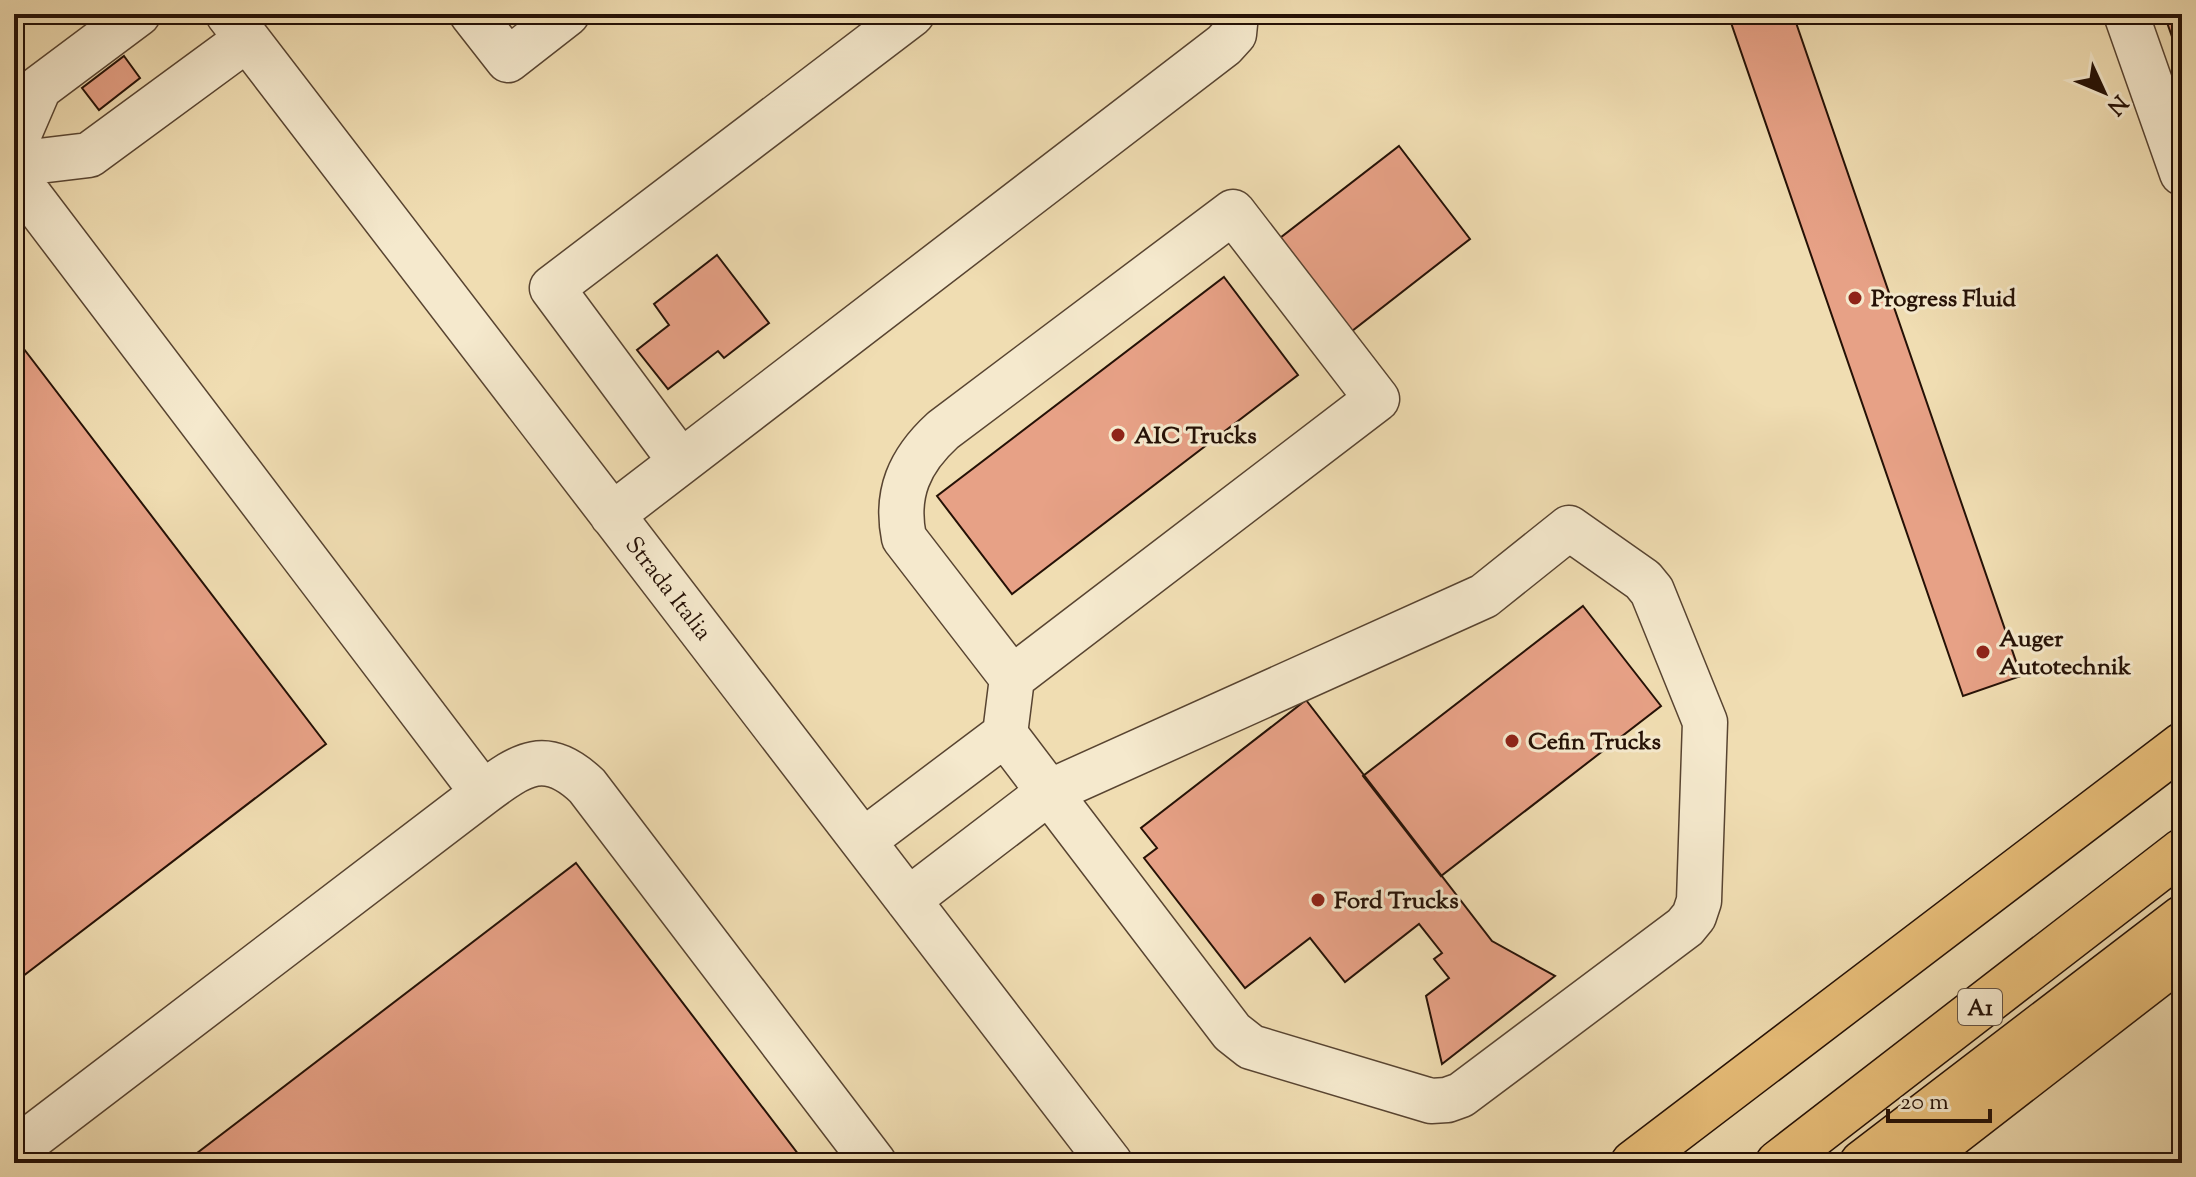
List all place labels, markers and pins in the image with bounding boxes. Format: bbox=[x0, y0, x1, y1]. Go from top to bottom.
place label: Progress Fluid bbox=[1871, 283, 2016, 317]
marker: Progress Fluid bbox=[1846, 289, 1864, 307]
place label: AIC Trucks bbox=[1134, 420, 1257, 454]
marker: AIC Trucks bbox=[1109, 426, 1127, 444]
place label: Auger Autotechnik bbox=[1999, 623, 2132, 685]
marker: Auger Autotechnik bbox=[1974, 643, 1992, 661]
place label: Cefin Trucks bbox=[1528, 726, 1661, 760]
marker: Cefin Trucks bbox=[1503, 732, 1521, 750]
place label: Ford Trucks bbox=[1334, 885, 1459, 919]
marker: Ford Trucks bbox=[1309, 891, 1327, 909]

